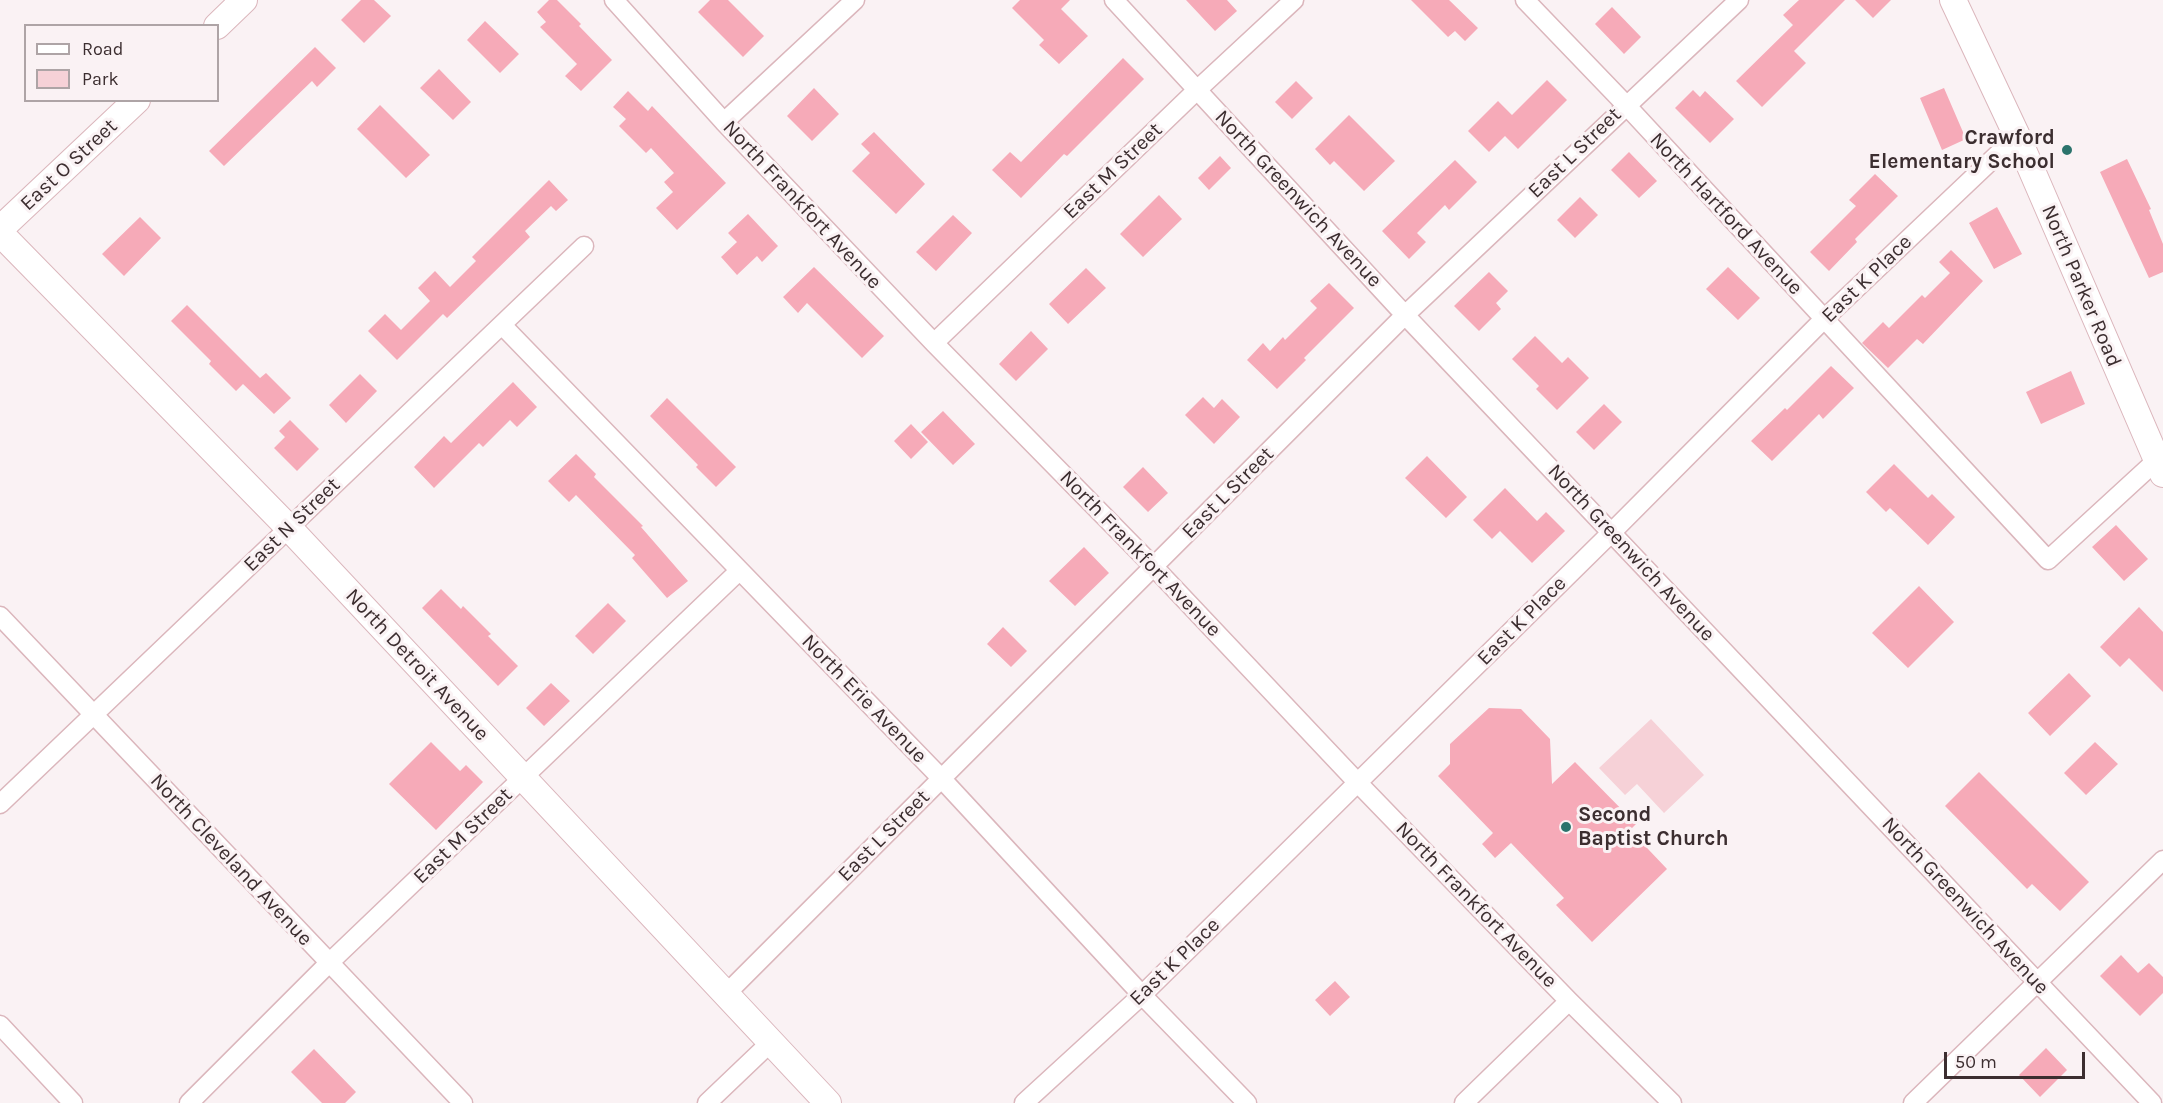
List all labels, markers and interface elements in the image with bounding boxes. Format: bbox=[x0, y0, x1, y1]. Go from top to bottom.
legend bbox=[24, 24, 219, 102]
text: Road bbox=[82, 38, 123, 60]
text: Park bbox=[82, 68, 119, 90]
street label: East L Street bbox=[1523, 102, 1627, 204]
street label: North Greenwich Avenue bbox=[1209, 105, 1387, 293]
street label: East O Street bbox=[15, 114, 123, 216]
street label: North Frankfort Avenue bbox=[717, 115, 887, 295]
street label: East M Street bbox=[1058, 118, 1168, 224]
place label: Crawford Elementary School bbox=[1869, 125, 2055, 175]
street label: North Hartford Avenue bbox=[1644, 128, 1808, 300]
marker: Crawford Elementary School bbox=[2060, 143, 2074, 157]
street label: North Parker Road bbox=[2036, 201, 2126, 371]
street label: East K Place bbox=[1817, 230, 1917, 328]
street label: East L Street bbox=[1177, 442, 1279, 544]
street label: North Greenwich Avenue bbox=[1542, 459, 1720, 647]
street label: North Frankfort Avenue bbox=[1054, 466, 1226, 642]
street label: East N Street bbox=[239, 473, 345, 577]
street label: East K Place bbox=[1472, 571, 1572, 671]
street label: North Detroit Avenue bbox=[340, 584, 494, 746]
street label: North Erie Avenue bbox=[796, 629, 932, 769]
street label: North Cleveland Avenue bbox=[145, 769, 317, 951]
street label: East M Street bbox=[408, 783, 518, 889]
street label: East L Street bbox=[833, 785, 935, 887]
place label: Second Baptist Church bbox=[1578, 802, 1729, 852]
street label: North Greenwich Avenue bbox=[1876, 812, 2054, 1000]
street label: North Frankfort Avenue bbox=[1390, 817, 1562, 993]
marker: Second Baptist Church bbox=[1559, 820, 1573, 834]
street label: East K Place bbox=[1125, 913, 1225, 1011]
scale bar bbox=[1947, 1040, 2088, 1078]
text: 50 m bbox=[1955, 1051, 1997, 1073]

